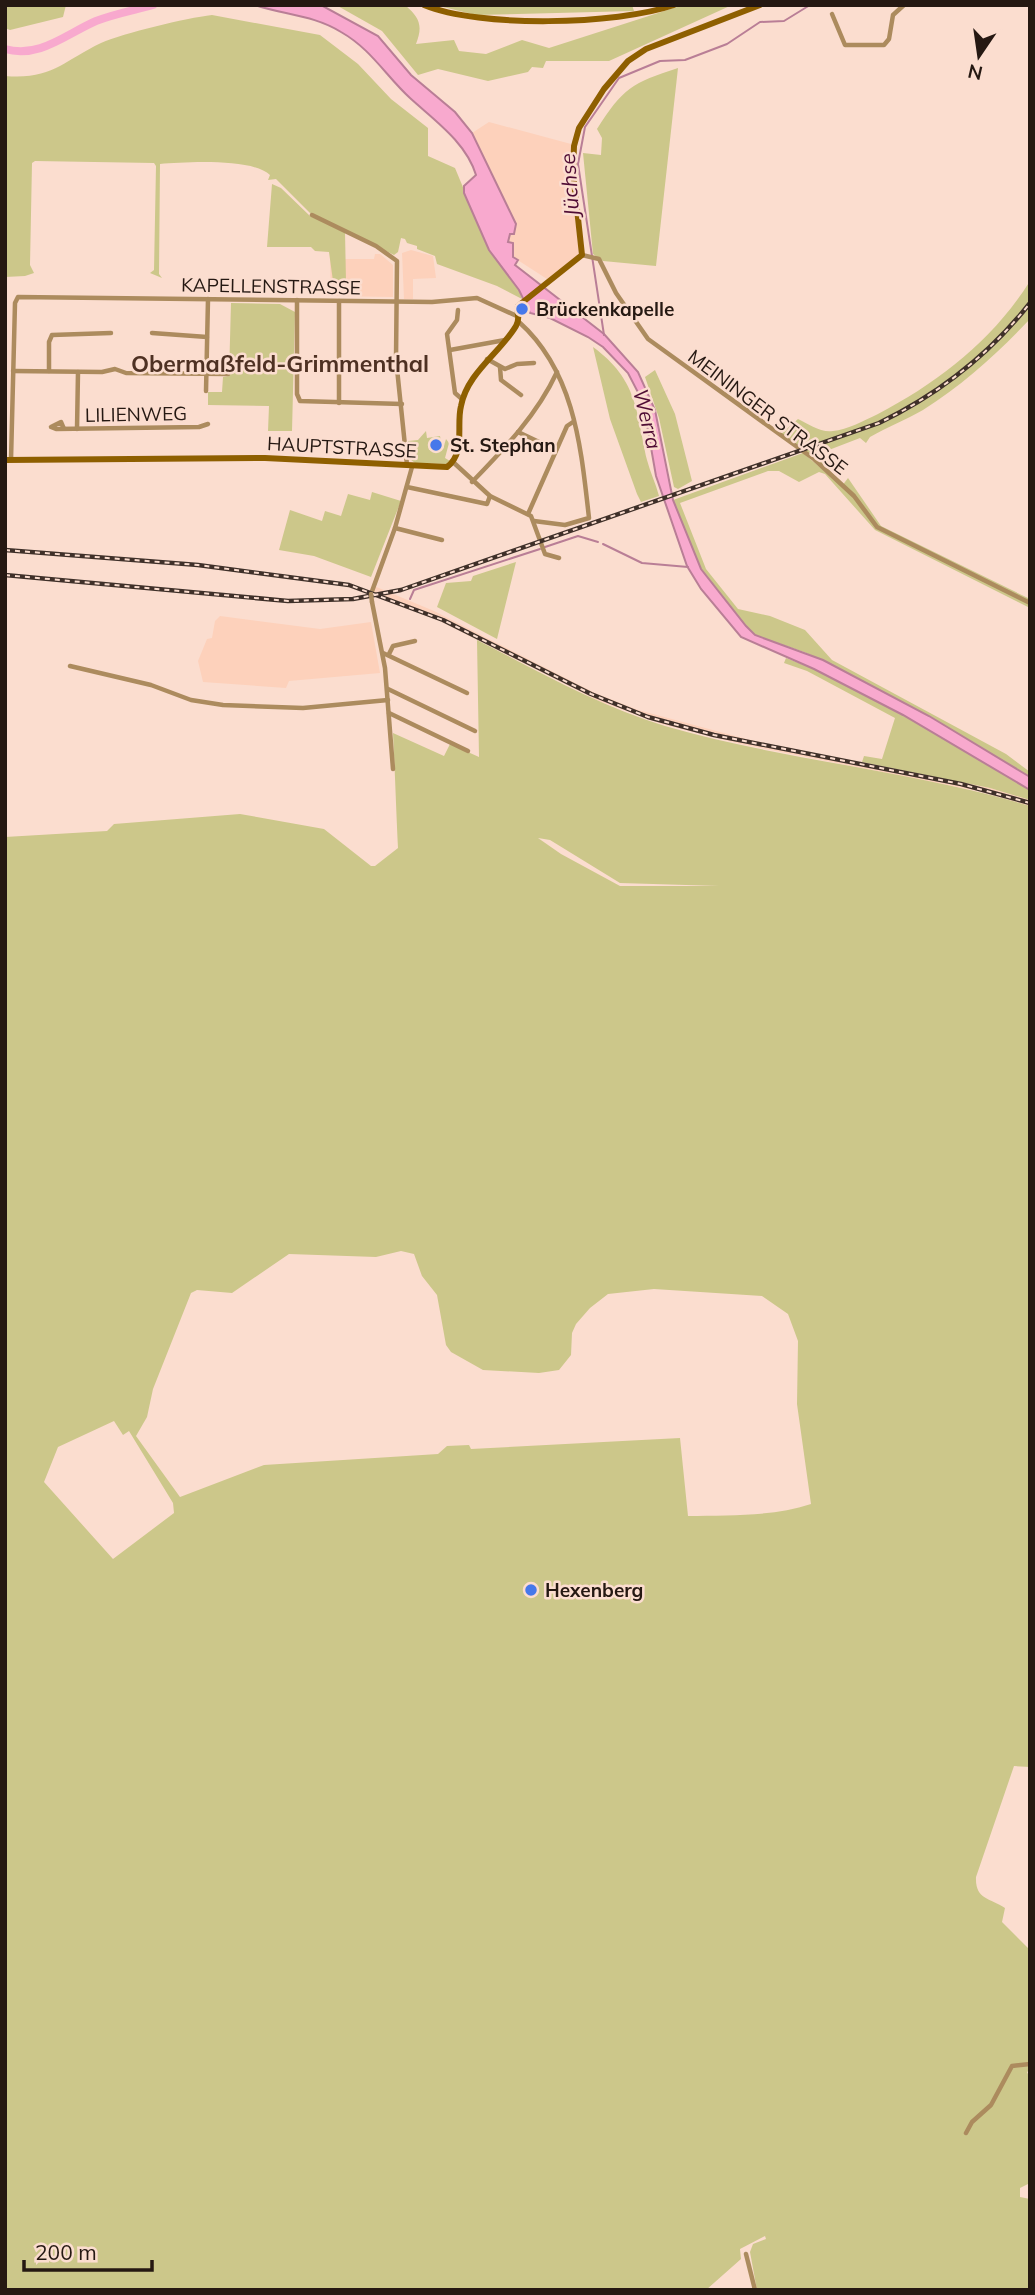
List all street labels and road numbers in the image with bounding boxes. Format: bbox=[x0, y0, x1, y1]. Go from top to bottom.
street label: KAPELLENSTRASSE bbox=[181, 272, 361, 300]
street label: MEININGER STRASSE bbox=[683, 344, 853, 480]
street label: LILIENWEG bbox=[85, 401, 187, 427]
street label: HAUPTSTRASSE bbox=[266, 431, 418, 463]

